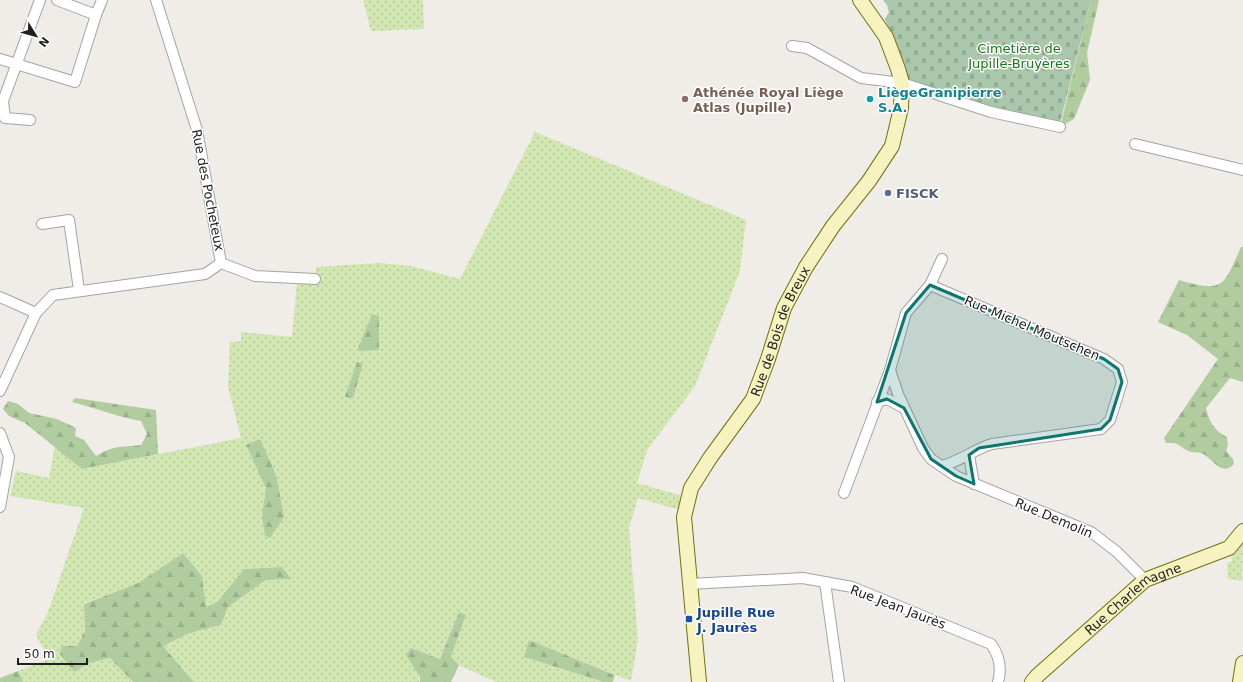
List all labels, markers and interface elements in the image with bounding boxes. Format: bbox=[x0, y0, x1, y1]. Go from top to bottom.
north arrow bbox=[16, 16, 56, 56]
text: N bbox=[36, 34, 52, 49]
park label: Cimetière de Jupille-Bruyères bbox=[967, 41, 1070, 71]
place label: Athénée Royal Liège Atlas (Jupille) bbox=[693, 85, 844, 115]
place label: LiègeGranipierre S.A. bbox=[878, 85, 1002, 115]
marker: Athénée Royal Liège Atlas (Jupille) bbox=[680, 94, 690, 104]
marker: LiègeGranipierre S.A. bbox=[865, 94, 875, 104]
street label: Rue des Pocheteux bbox=[189, 128, 227, 252]
place label: FISCK bbox=[896, 186, 940, 201]
marker: FISCK bbox=[883, 188, 893, 198]
street label: Rue de Bois de Breux bbox=[747, 263, 813, 398]
street label: Rue Michel Moutschen bbox=[962, 293, 1102, 363]
street label: Rue Demolin bbox=[1013, 495, 1095, 541]
street label: Rue Charlemagne bbox=[1081, 560, 1183, 638]
street label: Rue Jean Jaurès bbox=[848, 582, 948, 632]
place label: Jupille Rue J. Jaurès bbox=[696, 605, 775, 635]
marker: Jupille Rue J. Jaurès bbox=[684, 614, 694, 624]
scale bar bbox=[18, 640, 87, 666]
text: 50 m bbox=[24, 647, 55, 661]

